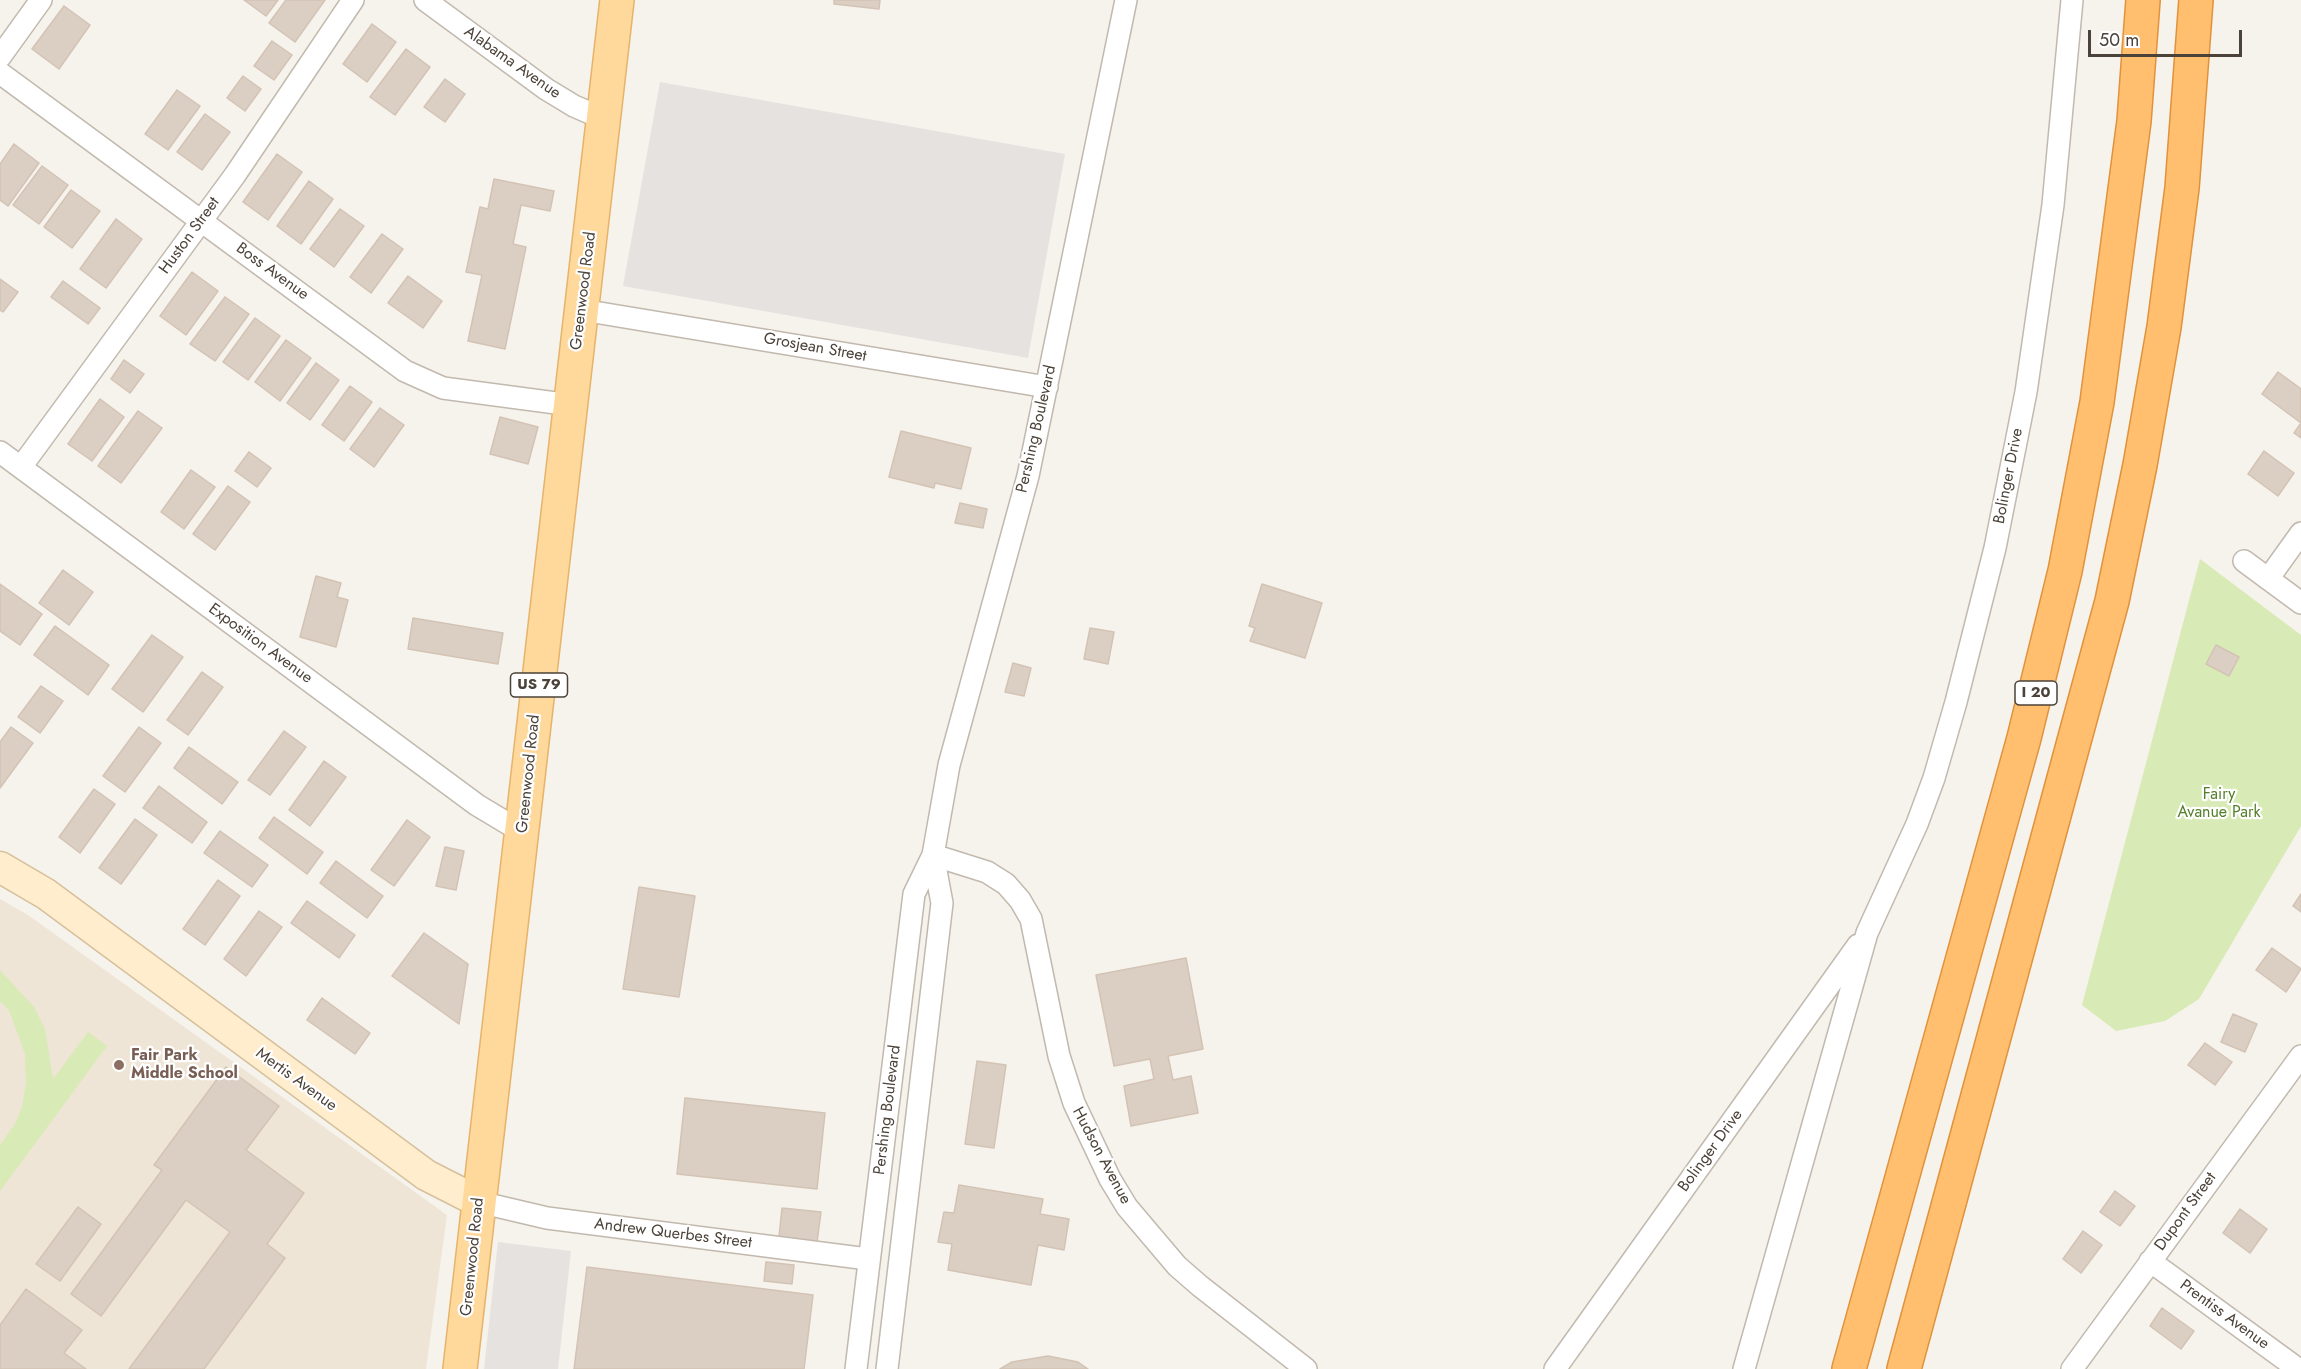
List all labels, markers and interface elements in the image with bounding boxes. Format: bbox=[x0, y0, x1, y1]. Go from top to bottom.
scale bar bbox=[2091, 18, 2246, 56]
street label: Alabama Avenue bbox=[460, 23, 564, 103]
text: 50 m bbox=[2099, 27, 2139, 53]
street label: Huston Street bbox=[156, 194, 224, 278]
street label: Greenwood Road bbox=[567, 231, 601, 351]
street label: Boss Avenue bbox=[232, 239, 312, 305]
street label: Grosjean Street bbox=[762, 330, 868, 366]
street label: Pershing Boulevard bbox=[1013, 363, 1061, 495]
street label: Bolinger Drive bbox=[1990, 427, 2028, 525]
street label: Exposition Avenue bbox=[204, 600, 316, 688]
road number: US 79 bbox=[510, 673, 568, 697]
road number: I 20 bbox=[2015, 681, 2057, 705]
street label: Greenwood Road bbox=[513, 714, 545, 834]
park label: Fairy Avanue Park bbox=[2178, 785, 2260, 823]
street label: Mertis Avenue bbox=[252, 1044, 340, 1116]
street label: Pershing Boulevard bbox=[871, 1044, 905, 1176]
place label: Fair Park Middle School bbox=[131, 1046, 238, 1084]
marker: Fair Park Middle School bbox=[112, 1058, 126, 1072]
street label: Hudson Avenue bbox=[1067, 1104, 1135, 1208]
street label: Bolinger Drive bbox=[1675, 1106, 1747, 1196]
street label: Dupont Street bbox=[2151, 1169, 2221, 1255]
street label: Greenwood Road bbox=[457, 1197, 489, 1317]
street label: Andrew Querbes Street bbox=[593, 1215, 753, 1253]
street label: Prentiss Avenue bbox=[2176, 1276, 2272, 1354]

